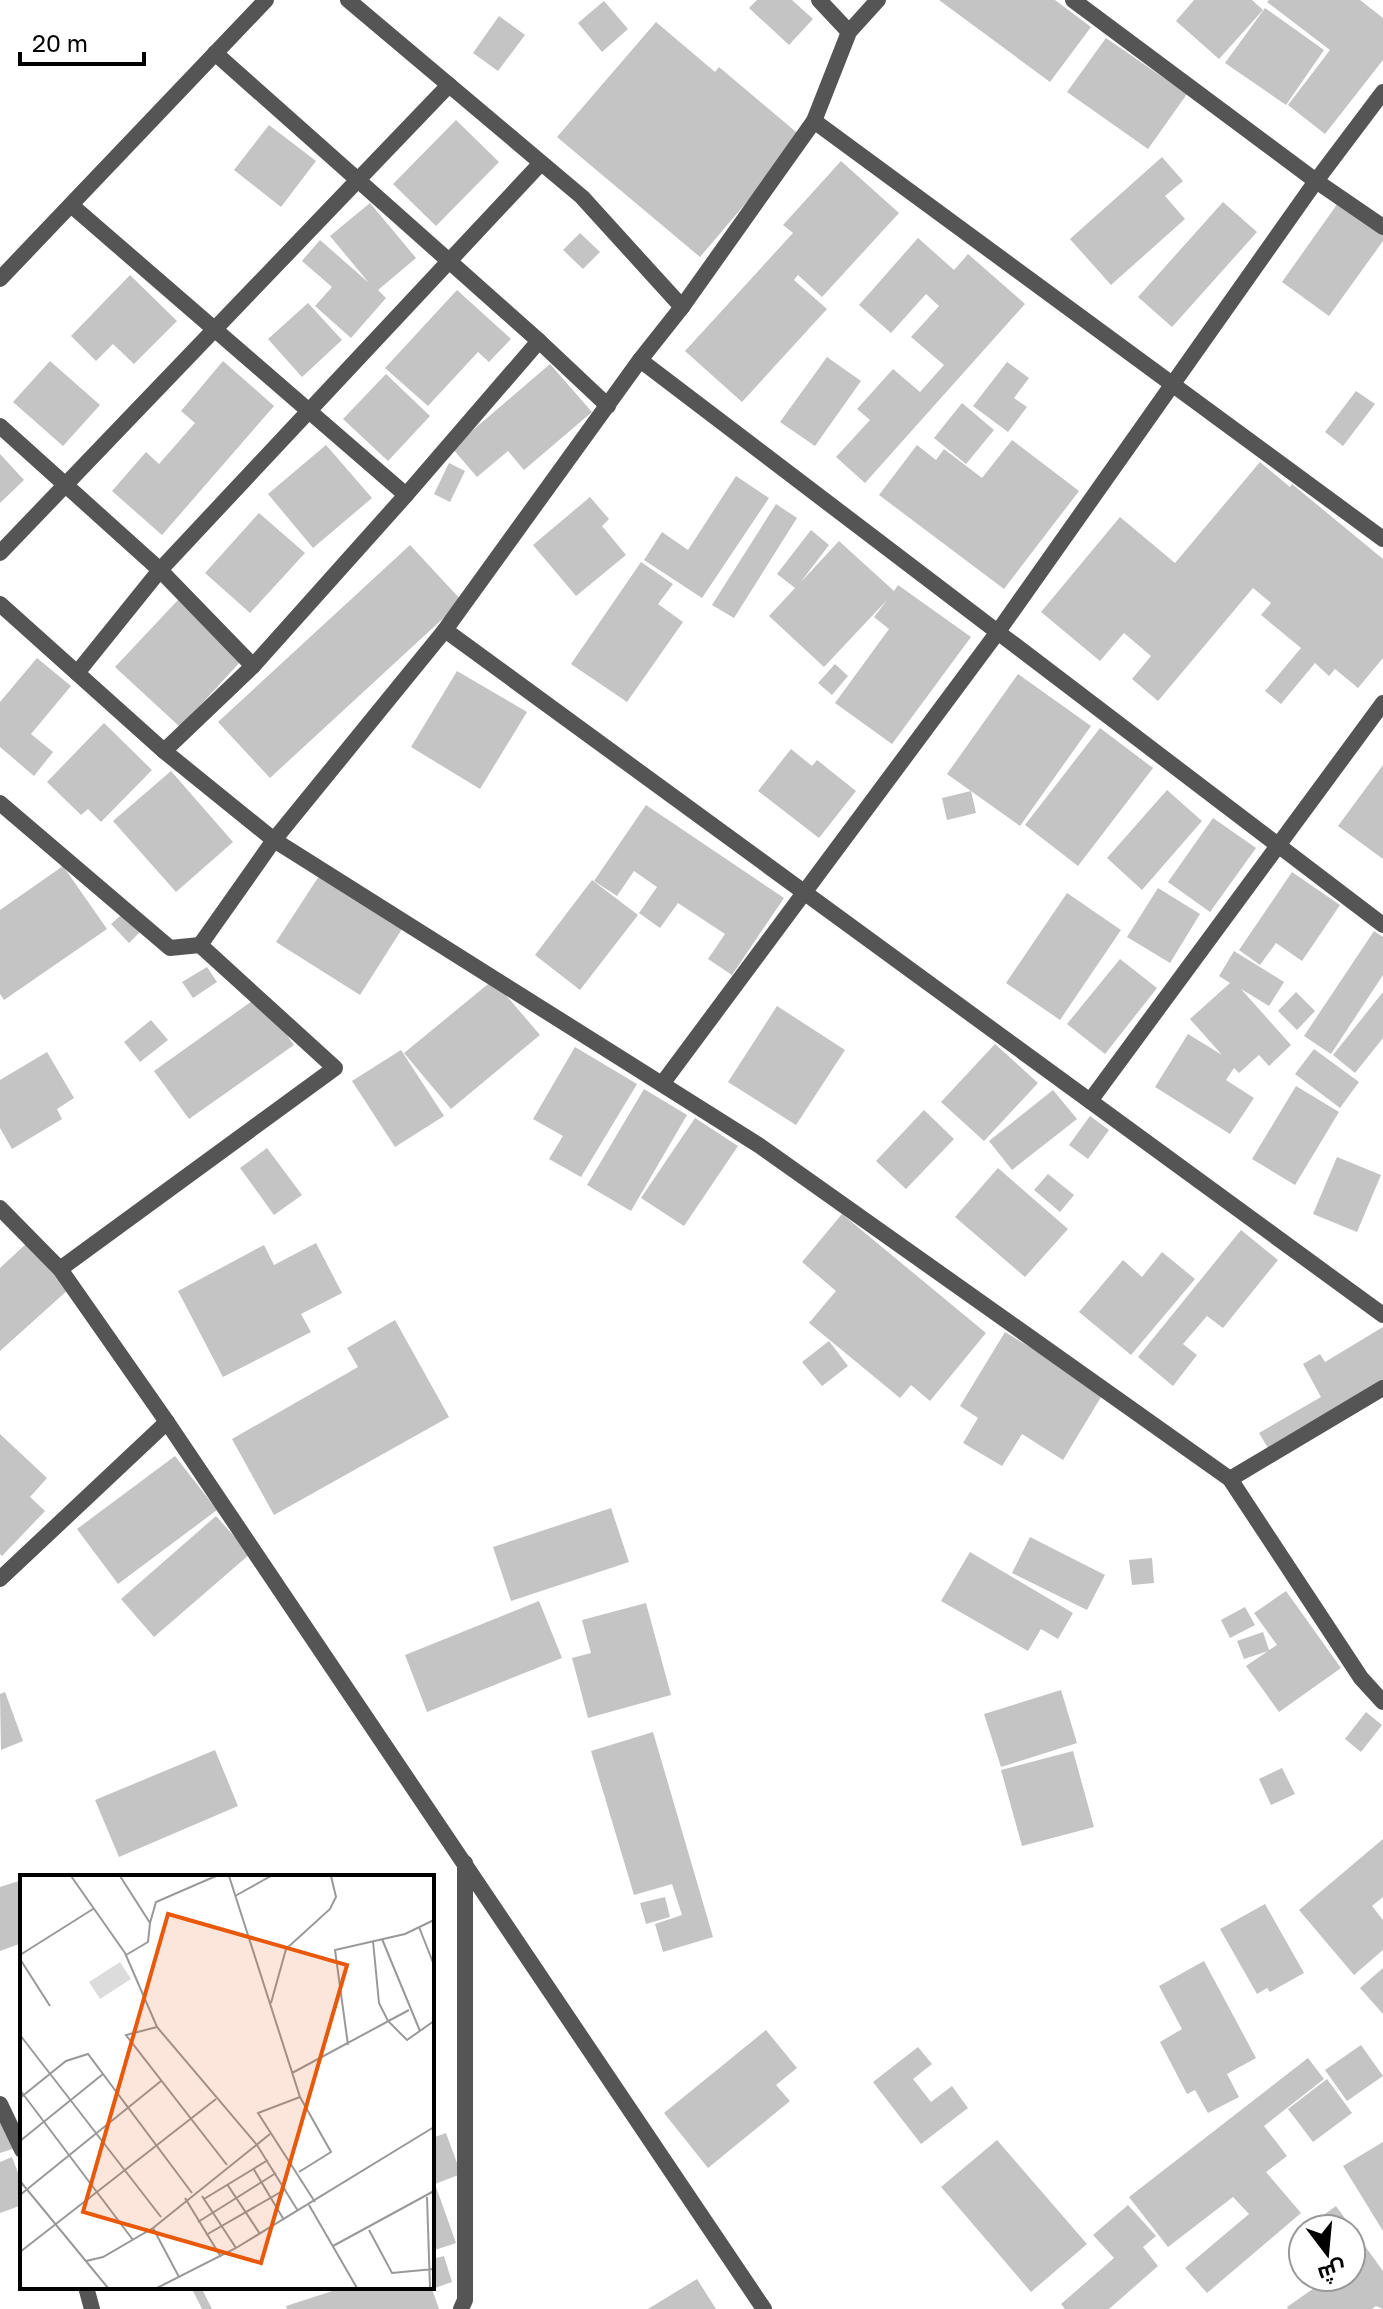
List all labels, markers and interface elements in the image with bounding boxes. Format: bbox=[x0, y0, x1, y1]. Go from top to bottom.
scale bar bbox=[20, 16, 144, 66]
text: 20 m bbox=[32, 28, 88, 57]
inset map bbox=[20, 1875, 434, 2289]
north arrow bbox=[1287, 2213, 1367, 2293]
text: ش bbox=[1315, 2255, 1350, 2290]

